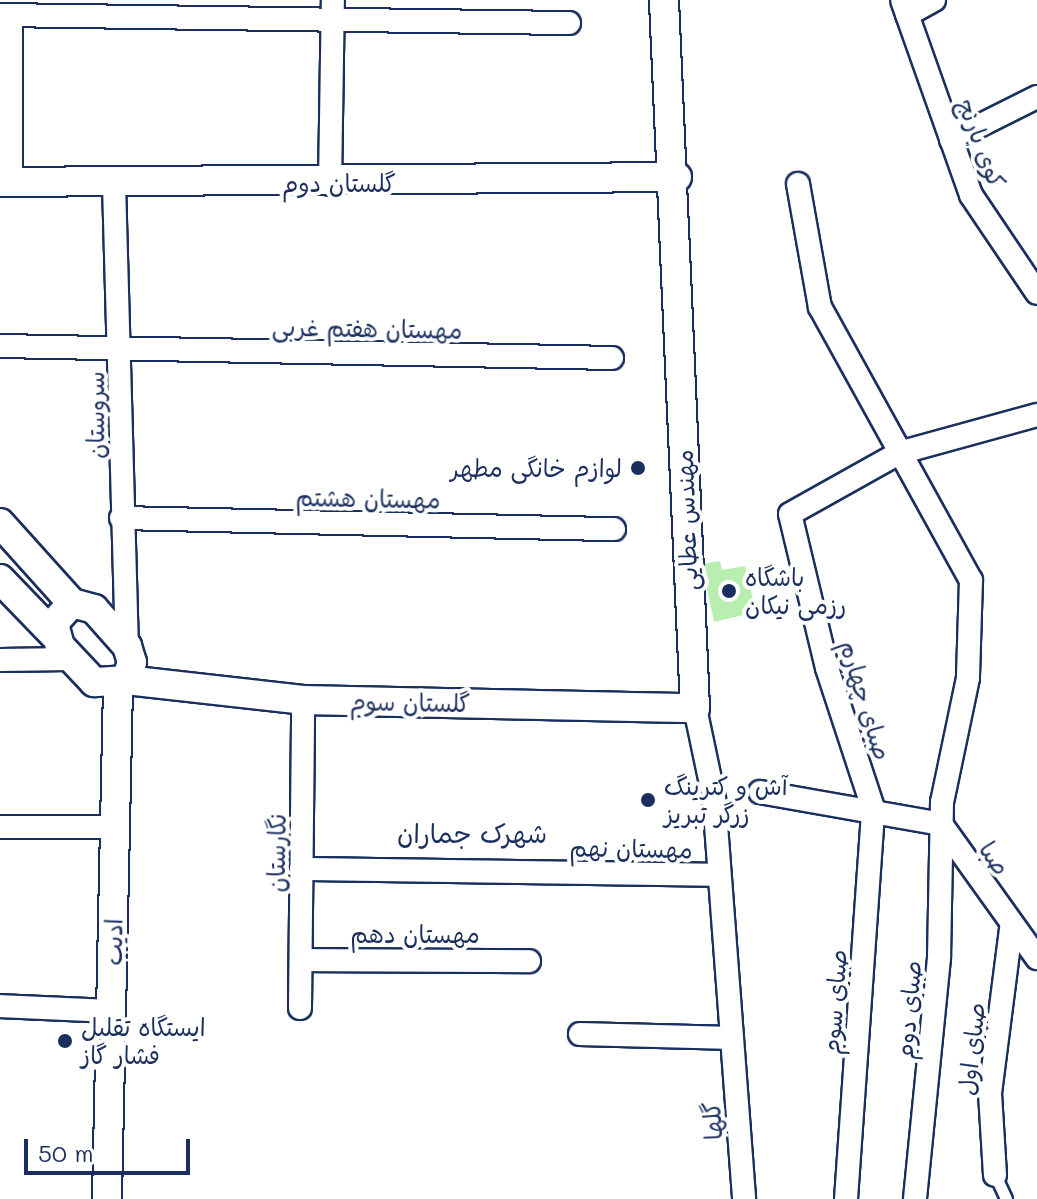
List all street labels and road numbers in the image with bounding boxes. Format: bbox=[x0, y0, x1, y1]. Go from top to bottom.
street label: کوی بارنج bbox=[952, 95, 1012, 191]
street label: گلستان دوم bbox=[282, 169, 396, 197]
street label: مهستان هفتم غربی bbox=[272, 312, 462, 344]
street label: سروستان bbox=[81, 371, 109, 459]
street label: مهندس عطایی bbox=[669, 449, 703, 591]
street label: مهستان هشتم bbox=[295, 482, 441, 514]
street label: صبای چهارم bbox=[834, 637, 898, 763]
street label: گلستان سوم bbox=[350, 687, 470, 717]
street label: نگارستان bbox=[261, 813, 291, 893]
street label: مهستان نهم bbox=[569, 833, 693, 863]
street label: صبا bbox=[973, 836, 1017, 880]
street label: ادیب bbox=[98, 918, 128, 966]
street label: مهستان دهم bbox=[350, 920, 480, 948]
street label: صبای سوم bbox=[816, 948, 852, 1056]
street label: صبای دوم bbox=[889, 959, 927, 1061]
street label: صبای اول bbox=[952, 1001, 990, 1097]
street label: گلها bbox=[696, 1101, 728, 1141]

